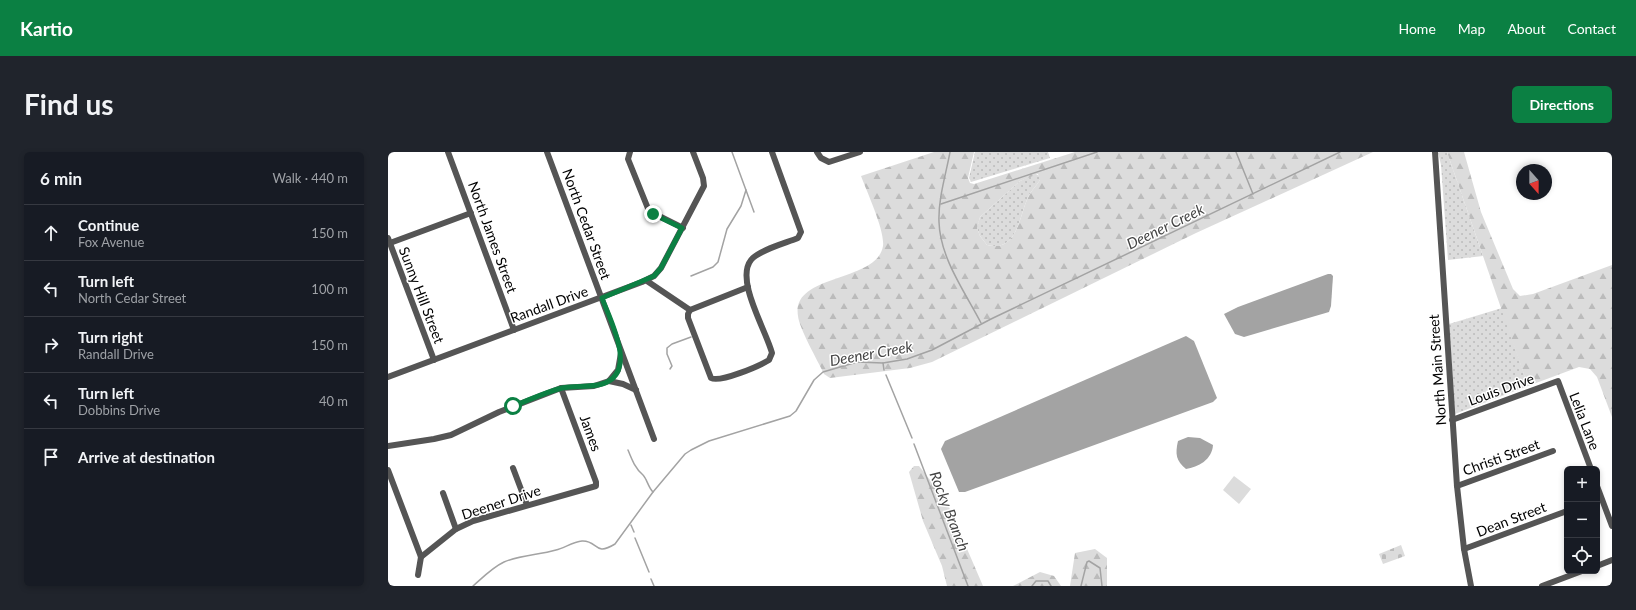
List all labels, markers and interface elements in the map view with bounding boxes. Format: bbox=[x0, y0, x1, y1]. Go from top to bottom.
text: Kartio bbox=[20, 17, 73, 40]
text: Home bbox=[1398, 20, 1436, 37]
text: Map bbox=[1458, 20, 1485, 37]
text: About bbox=[1507, 20, 1545, 37]
text: Contact bbox=[1567, 20, 1616, 37]
button: Directions bbox=[1512, 86, 1612, 123]
text: Find us bbox=[24, 87, 114, 121]
north arrow bbox=[1516, 164, 1552, 200]
street label: North Cedar Street bbox=[559, 166, 615, 282]
text: 6 min bbox=[40, 168, 82, 189]
text: Walk · 440 m bbox=[272, 170, 348, 186]
street label: North James Street bbox=[465, 179, 521, 295]
water label: Deener Creek bbox=[1123, 199, 1207, 252]
route end bbox=[644, 205, 662, 223]
text: Continue bbox=[78, 216, 139, 234]
icon: ahead bbox=[40, 222, 62, 244]
text: 150 m bbox=[311, 225, 348, 241]
text: Fox Avenue bbox=[78, 234, 144, 250]
street label: Sunny Hill Street bbox=[396, 244, 448, 346]
text: Turn left bbox=[78, 272, 134, 290]
icon: left bbox=[40, 278, 62, 300]
text: 100 m bbox=[311, 281, 348, 297]
street label: Randall Drive bbox=[508, 282, 590, 326]
text: North Cedar Street bbox=[78, 290, 186, 306]
street label: North Main Street bbox=[1425, 314, 1449, 426]
text: Turn right bbox=[78, 328, 143, 346]
icon: right bbox=[40, 334, 62, 356]
text: 150 m bbox=[311, 337, 348, 353]
water label: Deener Creek bbox=[828, 337, 915, 369]
text: Randall Drive bbox=[78, 346, 154, 362]
street label: Louis Drive bbox=[1466, 369, 1536, 409]
text: Turn left bbox=[78, 384, 134, 402]
icon: left bbox=[40, 390, 62, 412]
street label: Lelia Lane bbox=[1566, 390, 1604, 452]
text: 40 m bbox=[319, 393, 348, 409]
route start bbox=[504, 397, 522, 415]
text: Dobbins Drive bbox=[78, 402, 160, 418]
street label: James bbox=[577, 412, 605, 454]
street label: Christi Street bbox=[1460, 435, 1542, 479]
icon: arrive bbox=[40, 446, 62, 468]
text: Arrive at destination bbox=[78, 448, 215, 466]
map controls bbox=[1564, 466, 1600, 574]
button: + bbox=[1564, 466, 1600, 502]
water label: Rocky Branch bbox=[926, 468, 974, 554]
street label: Deener Drive bbox=[459, 481, 543, 523]
street label: Dean Street bbox=[1474, 498, 1548, 540]
button: − bbox=[1564, 502, 1600, 538]
button: locate bbox=[1564, 538, 1600, 574]

